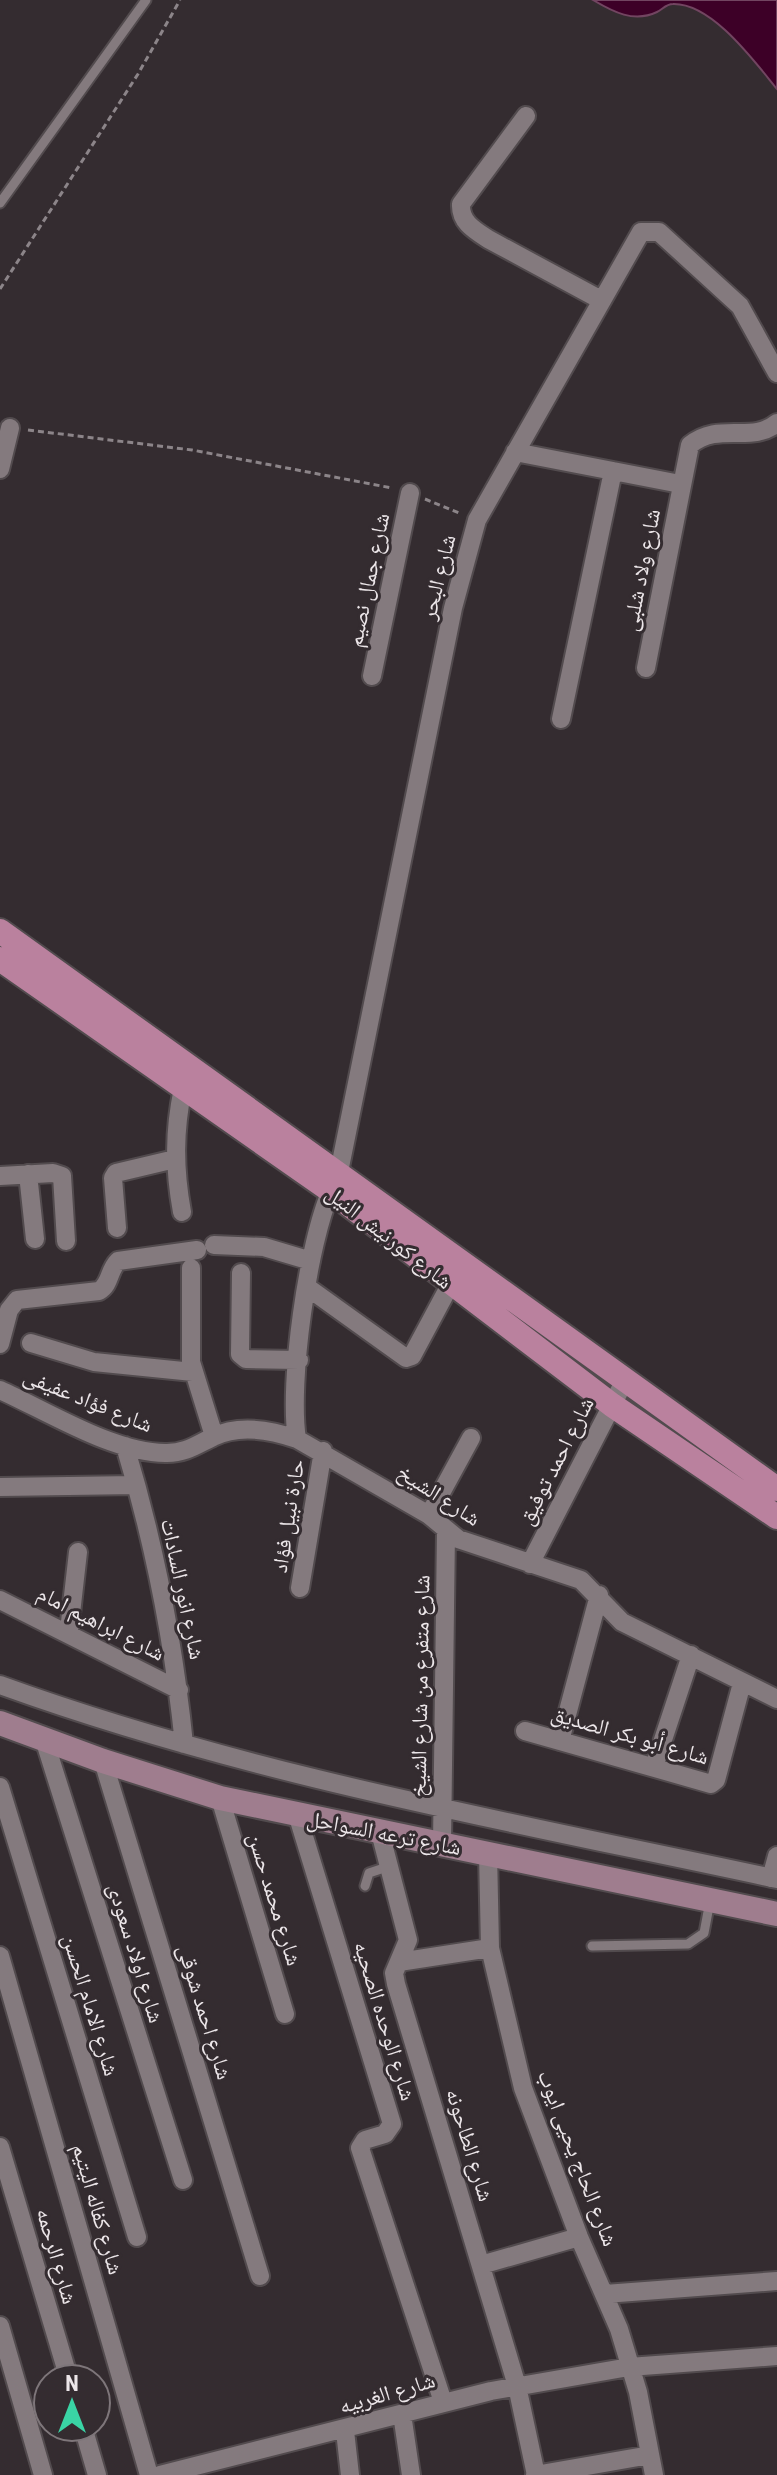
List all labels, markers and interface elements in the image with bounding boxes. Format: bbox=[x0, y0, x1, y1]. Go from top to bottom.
street label: شارع ولاد شلبى bbox=[617, 507, 666, 633]
street label: شارع جمال نصيم bbox=[342, 511, 396, 650]
street label: شارع البحر bbox=[415, 532, 462, 623]
street label: شارع كورنيش النيل bbox=[320, 1180, 457, 1295]
street label: شارع فؤاد عفيفى bbox=[19, 1363, 156, 1438]
street label: شارع احمد توفيق bbox=[513, 1393, 600, 1529]
street label: حارة نبيل فؤاد bbox=[267, 1458, 310, 1575]
street label: شارع الشيخ bbox=[392, 1459, 485, 1532]
street label: شارع انور السادات bbox=[155, 1516, 210, 1662]
street label: شارع متفرع من شارع الشيخ bbox=[406, 1575, 435, 1797]
street label: شارع ابراهيم امام bbox=[32, 1580, 169, 1668]
street label: شارع أبو بكر الصديق bbox=[548, 1700, 712, 1770]
street label: شارع ترعه السواحل bbox=[305, 1806, 463, 1861]
street label: شارع محمد حسن bbox=[242, 1830, 307, 1969]
street label: شارع اولاد سعودى bbox=[102, 1880, 169, 2026]
street label: شارع الامام الحسن bbox=[56, 1931, 124, 2079]
street label: شارع الوحده الصحيه bbox=[348, 1938, 421, 2104]
street label: شارع احمد شوقى bbox=[172, 1942, 237, 2083]
street label: شارع الحاج يحيى ايوب bbox=[532, 2067, 623, 2250]
street label: شارع الطاحونه bbox=[440, 2086, 499, 2205]
street label: شارع كفاله اليتيم bbox=[65, 2141, 129, 2278]
street label: شارع الرحمه bbox=[30, 2205, 83, 2307]
north arrow bbox=[32, 2363, 112, 2443]
street label: شارع الغربيه bbox=[336, 2367, 438, 2420]
text: N bbox=[65, 2371, 79, 2396]

